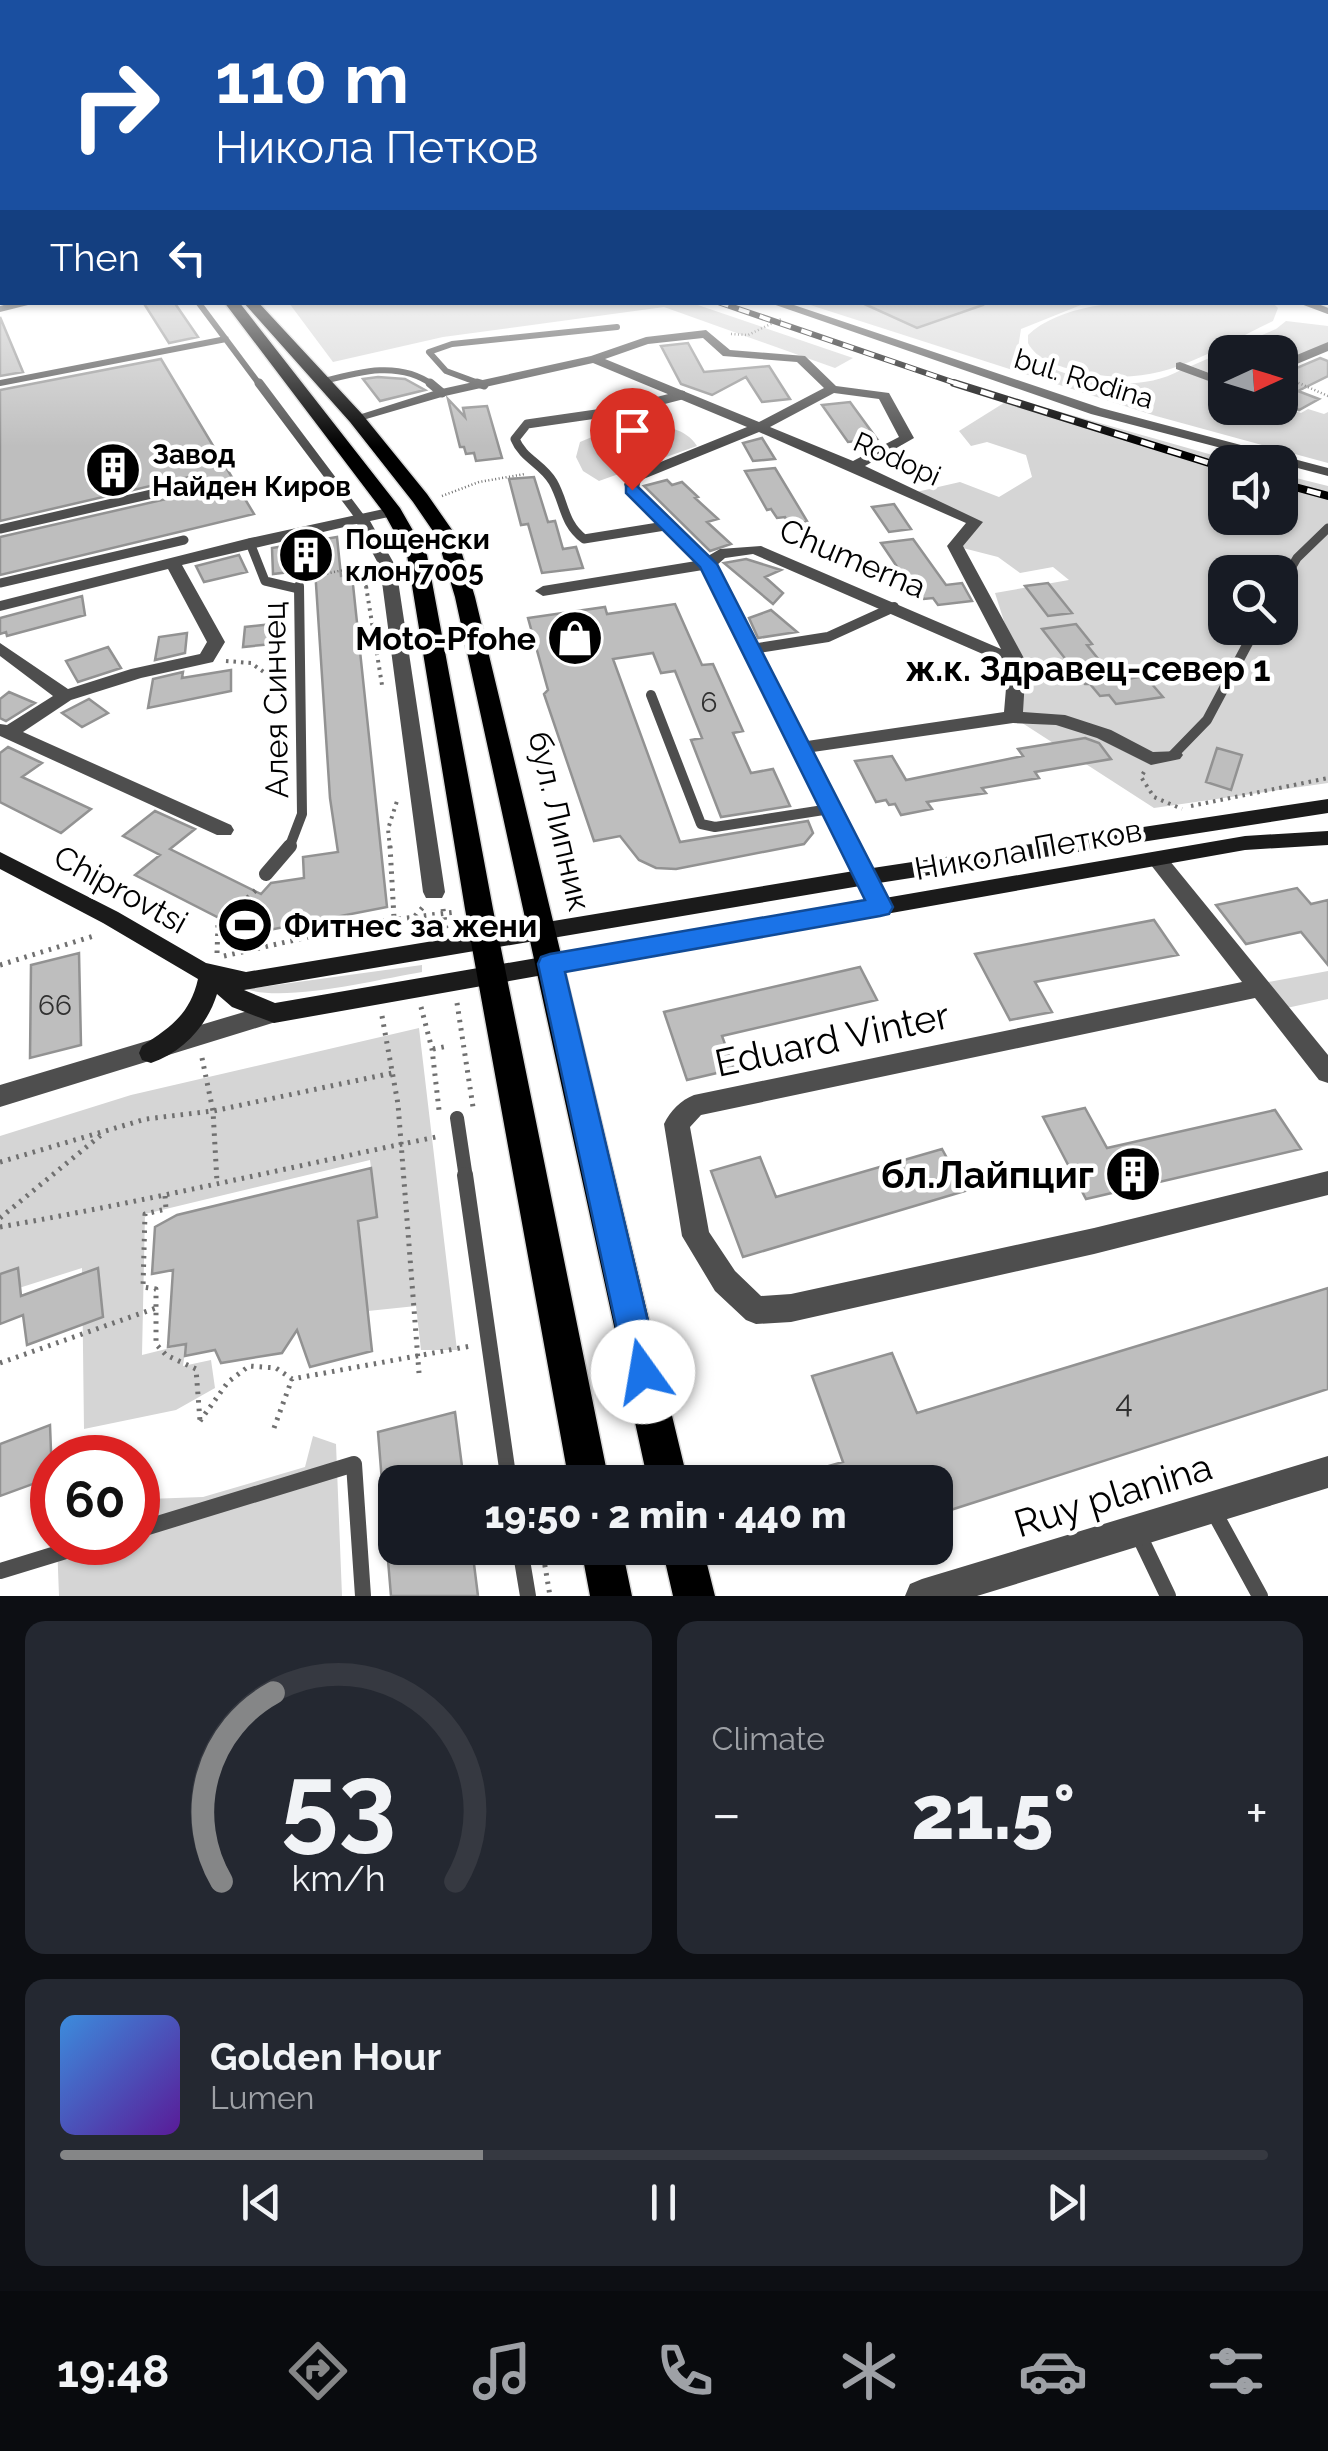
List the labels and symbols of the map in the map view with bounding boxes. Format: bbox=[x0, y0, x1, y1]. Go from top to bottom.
north arrow bbox=[1208, 335, 1298, 425]
street label: bul. Rodina bbox=[1011, 342, 1157, 416]
pin bbox=[590, 388, 675, 491]
street label: Rodopi bbox=[848, 425, 946, 493]
place label: Завод Найден Киров bbox=[152, 438, 351, 503]
building icon: Завод Найден Киров bbox=[83, 440, 143, 500]
street label: Chumerna bbox=[774, 511, 932, 605]
place label: Пощенски клон 7005 bbox=[345, 523, 490, 588]
building icon: Пощенски клон 7005 bbox=[276, 525, 336, 585]
street label: Алея Синчец bbox=[255, 601, 295, 799]
shop icon: Moto-Pfohe bbox=[545, 608, 605, 668]
place label: Moto-Pfohe bbox=[355, 620, 536, 657]
district label: ж.к. Здравец-север 1 bbox=[905, 648, 1271, 689]
house number: 6 bbox=[701, 686, 717, 719]
street label: бул. Липник bbox=[521, 728, 599, 914]
street label: Никола Петков bbox=[911, 811, 1145, 887]
street label: Chiprovtsi bbox=[48, 837, 194, 941]
sports icon: Фитнес за жени bbox=[215, 895, 275, 955]
place label: Фитнес за жени bbox=[284, 907, 537, 944]
house number: 66 bbox=[38, 989, 72, 1022]
street label: Eduard Vinter bbox=[711, 992, 953, 1086]
building icon: бл.Лайпциг bbox=[1103, 1144, 1163, 1204]
place label: бл.Лайпциг bbox=[881, 1152, 1094, 1197]
position arrow bbox=[591, 1320, 695, 1424]
house number: 4 bbox=[1115, 1383, 1133, 1420]
speed limit sign: 60 bbox=[30, 1435, 160, 1565]
street label: Ruy planina bbox=[1009, 1444, 1217, 1546]

